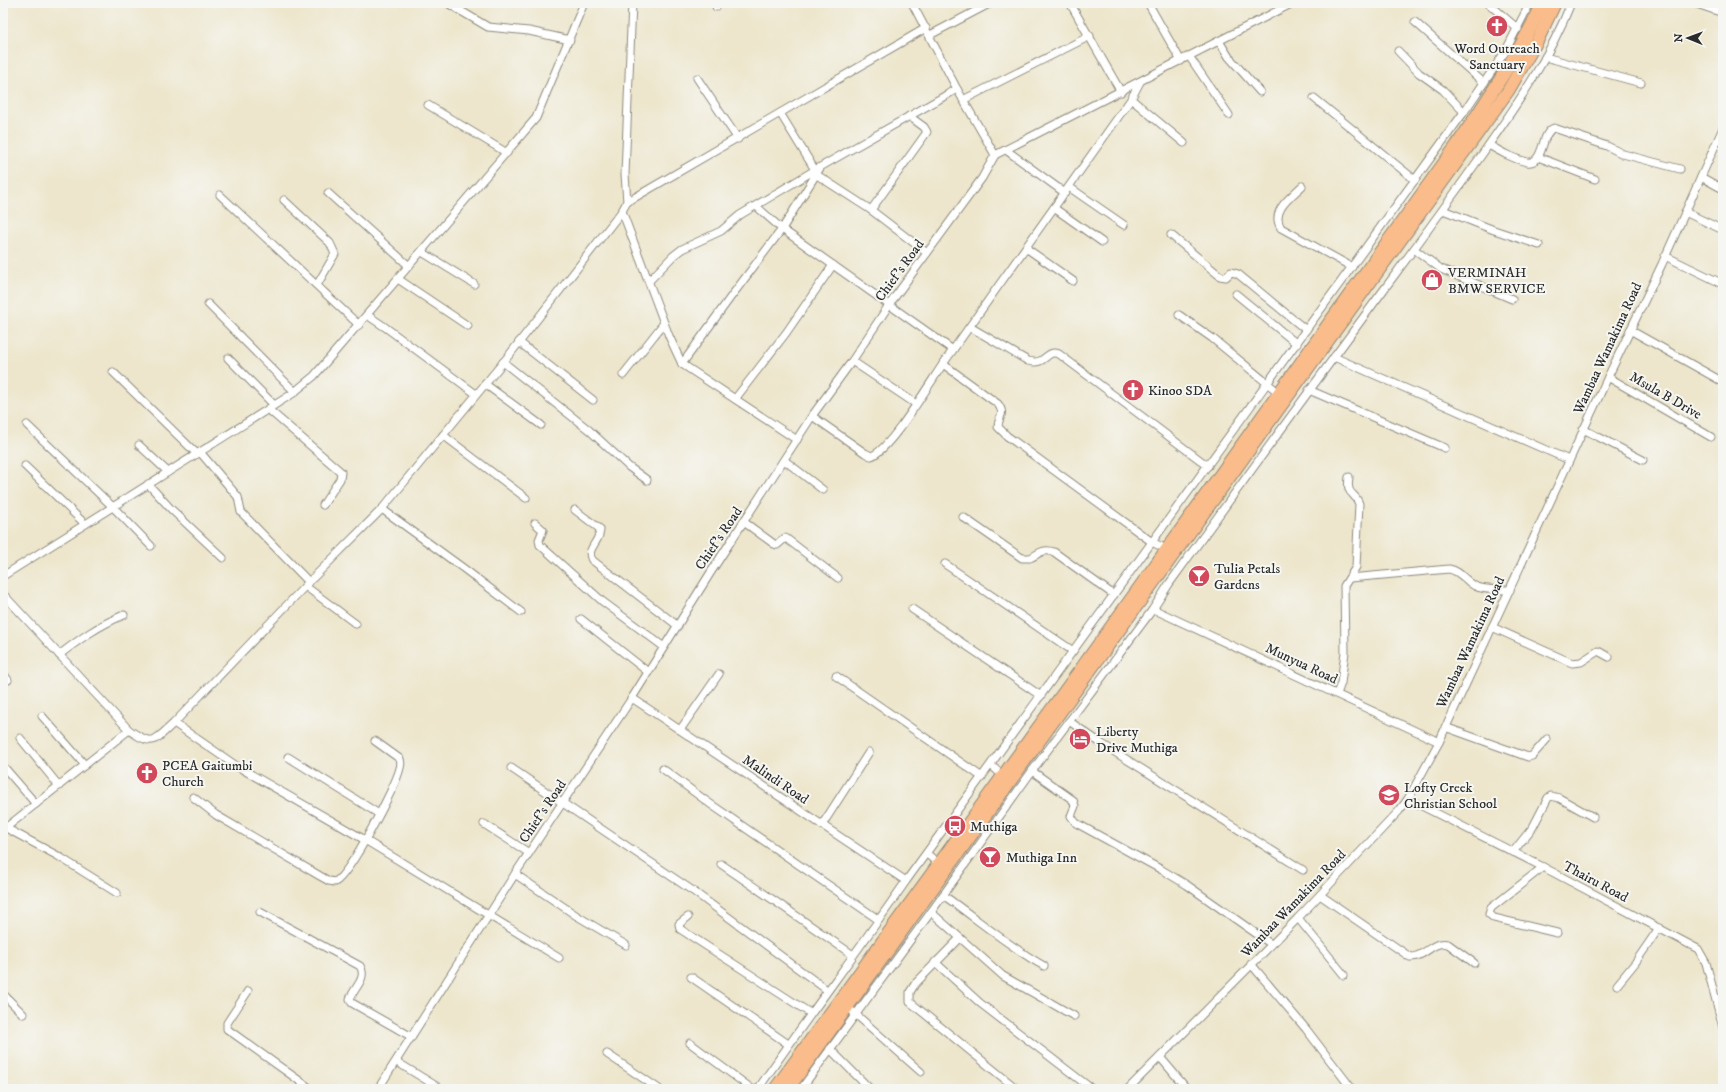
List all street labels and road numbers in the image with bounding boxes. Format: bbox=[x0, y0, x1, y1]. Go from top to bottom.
street label: Chief's Road bbox=[871, 236, 928, 305]
street label: Wambaa Wamakima Road bbox=[1569, 280, 1646, 418]
street label: Msula B Drive bbox=[1626, 368, 1705, 424]
street label: Chief's Road bbox=[691, 504, 747, 574]
street label: Wambaa Wamakima Road bbox=[1432, 574, 1509, 712]
street label: Munyua Road bbox=[1262, 639, 1341, 689]
street label: Malindi Road bbox=[739, 751, 812, 809]
street label: Chief's Road bbox=[515, 777, 571, 847]
street label: Wambaa Wamakima Road bbox=[1237, 846, 1350, 962]
street label: Thairu Road bbox=[1560, 857, 1631, 907]

